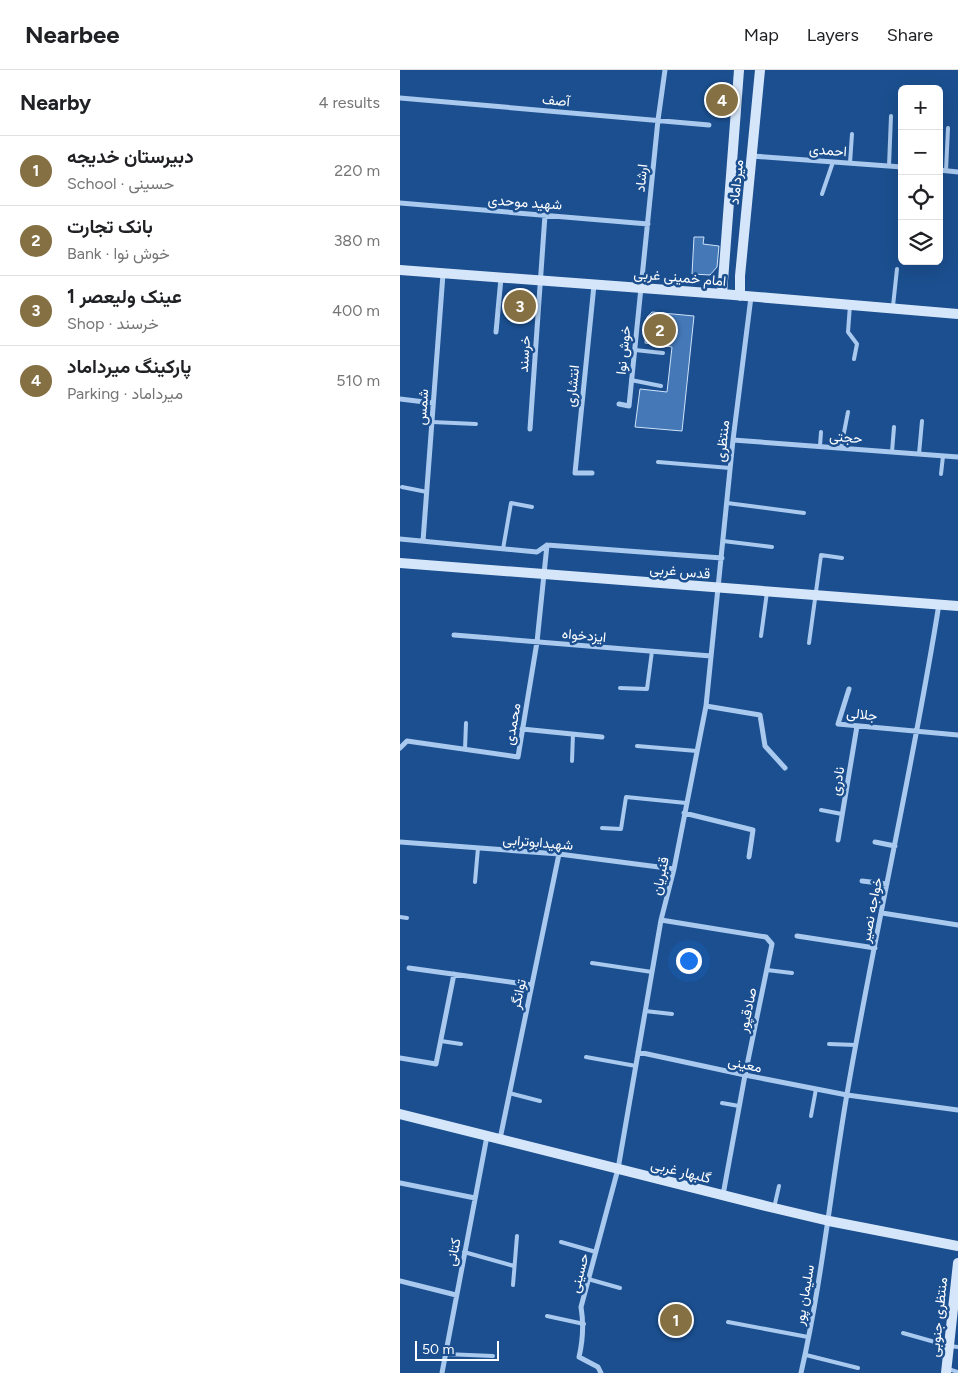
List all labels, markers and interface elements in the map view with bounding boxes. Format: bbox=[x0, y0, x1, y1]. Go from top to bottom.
text: Nearbee bbox=[25, 20, 120, 49]
text: Map bbox=[744, 24, 779, 46]
text: Layers bbox=[807, 24, 859, 46]
text: Share bbox=[887, 24, 933, 46]
pin: 4 bbox=[706, 81, 738, 119]
map controls bbox=[898, 85, 943, 265]
button: + bbox=[898, 85, 943, 130]
text: Nearby bbox=[20, 90, 91, 115]
street label: آصف bbox=[541, 91, 572, 110]
text: 4 results bbox=[319, 93, 380, 112]
button: − bbox=[898, 130, 943, 175]
street label: احمدی bbox=[808, 141, 848, 160]
text: دبیرستان خدیجه bbox=[67, 145, 194, 168]
street label: میرداماد bbox=[726, 159, 747, 205]
text: 1 bbox=[33, 161, 39, 180]
text: 220 m bbox=[334, 161, 380, 180]
street label: ارشاد bbox=[632, 163, 651, 193]
text: School · حسینی bbox=[67, 174, 174, 193]
button: locate bbox=[898, 175, 943, 220]
street label: شهید موحدی bbox=[487, 191, 563, 214]
text: بانک تجارت bbox=[67, 215, 153, 238]
button: layers bbox=[898, 220, 943, 265]
text: 2 bbox=[31, 231, 41, 250]
text: 380 m bbox=[334, 231, 380, 250]
text: Bank · خوش نوا bbox=[67, 244, 170, 263]
street label: امام خمینی غربی bbox=[633, 265, 727, 290]
text: عینک ولیعصر 1 bbox=[67, 285, 182, 308]
pin: 3 bbox=[504, 287, 536, 325]
text: 3 bbox=[32, 301, 40, 320]
text: 400 m bbox=[332, 301, 380, 320]
pin: 2 bbox=[644, 311, 676, 349]
text: Shop · خرسند bbox=[67, 314, 159, 333]
street label: خوش نوا bbox=[612, 325, 635, 375]
street label: خرسند bbox=[515, 335, 534, 373]
text: پارکینگ میرداماد bbox=[67, 355, 191, 378]
street label: انتشاری bbox=[562, 364, 583, 408]
text: 4 bbox=[31, 371, 41, 390]
text: 510 m bbox=[336, 371, 380, 390]
text: Parking · میرداماد bbox=[67, 384, 183, 403]
street label: شمس bbox=[413, 388, 432, 426]
street label: منتظری bbox=[712, 419, 733, 463]
street label: حجتی bbox=[829, 428, 863, 447]
street label: قدس غربی bbox=[649, 560, 711, 583]
street label: ایزدخواه bbox=[561, 625, 607, 646]
street label: محمدی bbox=[500, 702, 525, 746]
street label: جلالی bbox=[846, 704, 878, 725]
street label: نادری bbox=[827, 765, 848, 797]
street label: شهیدابوترابی bbox=[502, 831, 574, 854]
street label: قنبریان bbox=[648, 855, 673, 897]
street label: خواجه نصیر bbox=[857, 876, 886, 945]
your location bbox=[676, 948, 702, 974]
street label: توانگر bbox=[507, 978, 530, 1012]
street label: صادقپور bbox=[734, 986, 762, 1035]
street label: معینی bbox=[726, 1053, 763, 1076]
street label: گلبهار غربی bbox=[649, 1156, 713, 1187]
street label: کتانی bbox=[442, 1237, 465, 1268]
street label: حسینی bbox=[566, 1252, 593, 1295]
street label: سلیمان پور bbox=[791, 1263, 819, 1328]
street label: منتظری جنوبی bbox=[926, 1276, 951, 1358]
pin: 1 bbox=[660, 1301, 692, 1339]
scale bar bbox=[415, 1338, 499, 1361]
text: 50 m bbox=[422, 1341, 454, 1358]

